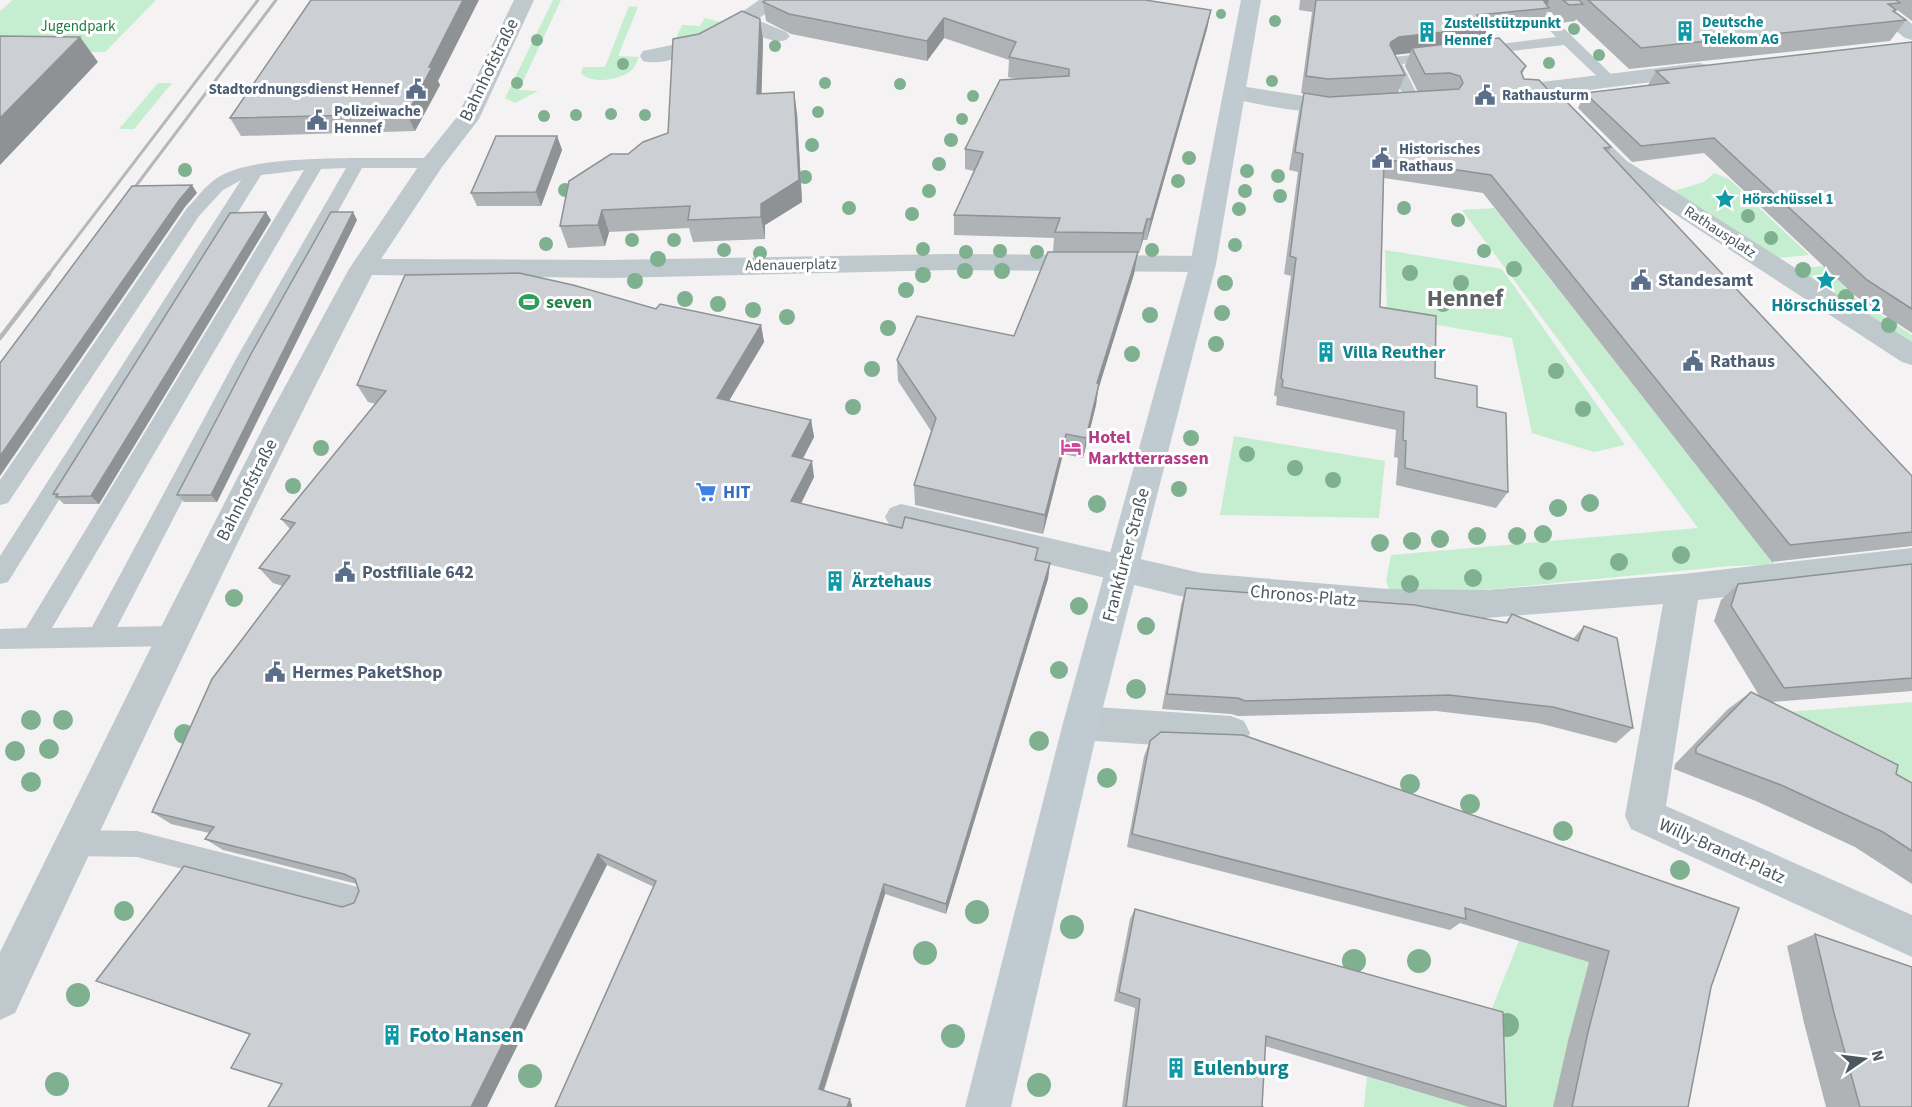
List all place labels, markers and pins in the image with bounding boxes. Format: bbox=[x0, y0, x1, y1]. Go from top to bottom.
place label: Deutsche Telekom AG bbox=[1702, 12, 1779, 50]
place label: Zustellstützpunkt Hennef bbox=[1444, 13, 1561, 51]
building icon: Deutsche Telekom AG bbox=[1673, 19, 1697, 43]
building icon: Zustellstützpunkt Hennef bbox=[1415, 20, 1439, 44]
public building icon: Stadtordnungsdienst Hennef bbox=[404, 77, 428, 101]
place label: Stadtordnungsdienst Hennef bbox=[209, 79, 400, 100]
public building icon: Rathausturm bbox=[1473, 83, 1497, 107]
place label: Rathausturm bbox=[1502, 85, 1589, 106]
place label: Polizeiwache Hennef bbox=[334, 101, 421, 139]
public building icon: Polizeiwache Hennef bbox=[305, 108, 329, 132]
place label: Historisches Rathaus bbox=[1399, 139, 1481, 177]
public building icon: Historisches Rathaus bbox=[1370, 146, 1394, 170]
place icon: Hörschüssel 1 bbox=[1713, 187, 1737, 211]
place label: Hörschüssel 1 bbox=[1742, 189, 1833, 210]
public building icon: Standesamt bbox=[1629, 268, 1653, 292]
place label: Standesamt bbox=[1658, 268, 1753, 293]
place icon: Hörschüssel 2 bbox=[1814, 268, 1838, 292]
sports icon: seven bbox=[517, 290, 541, 314]
place label: seven bbox=[546, 290, 592, 315]
place label: Hörschüssel 2 bbox=[1771, 293, 1881, 318]
building icon: Villa Reuther bbox=[1314, 340, 1338, 364]
place label: Villa Reuther bbox=[1342, 340, 1446, 365]
public building icon: Rathaus bbox=[1681, 349, 1705, 373]
place label: Rathaus bbox=[1710, 349, 1775, 374]
place label: Hotel Marktterrassen bbox=[1088, 425, 1209, 471]
hotel icon: Hotel Marktterrassen bbox=[1059, 435, 1083, 459]
supermarket icon: HIT bbox=[694, 480, 718, 504]
place label: HIT bbox=[723, 480, 751, 505]
public building icon: Postfiliale 642 bbox=[333, 560, 357, 584]
place label: Postfiliale 642 bbox=[362, 560, 474, 585]
building icon: Ärztehaus bbox=[823, 569, 847, 593]
place label: Ärztehaus bbox=[851, 569, 931, 594]
public building icon: Hermes PaketShop bbox=[263, 660, 287, 684]
place label: Hermes PaketShop bbox=[292, 660, 443, 685]
place label: Foto Hansen bbox=[409, 1020, 524, 1050]
building icon: Foto Hansen bbox=[380, 1023, 404, 1047]
place label: Eulenburg bbox=[1193, 1053, 1289, 1083]
building icon: Eulenburg bbox=[1164, 1056, 1188, 1080]

